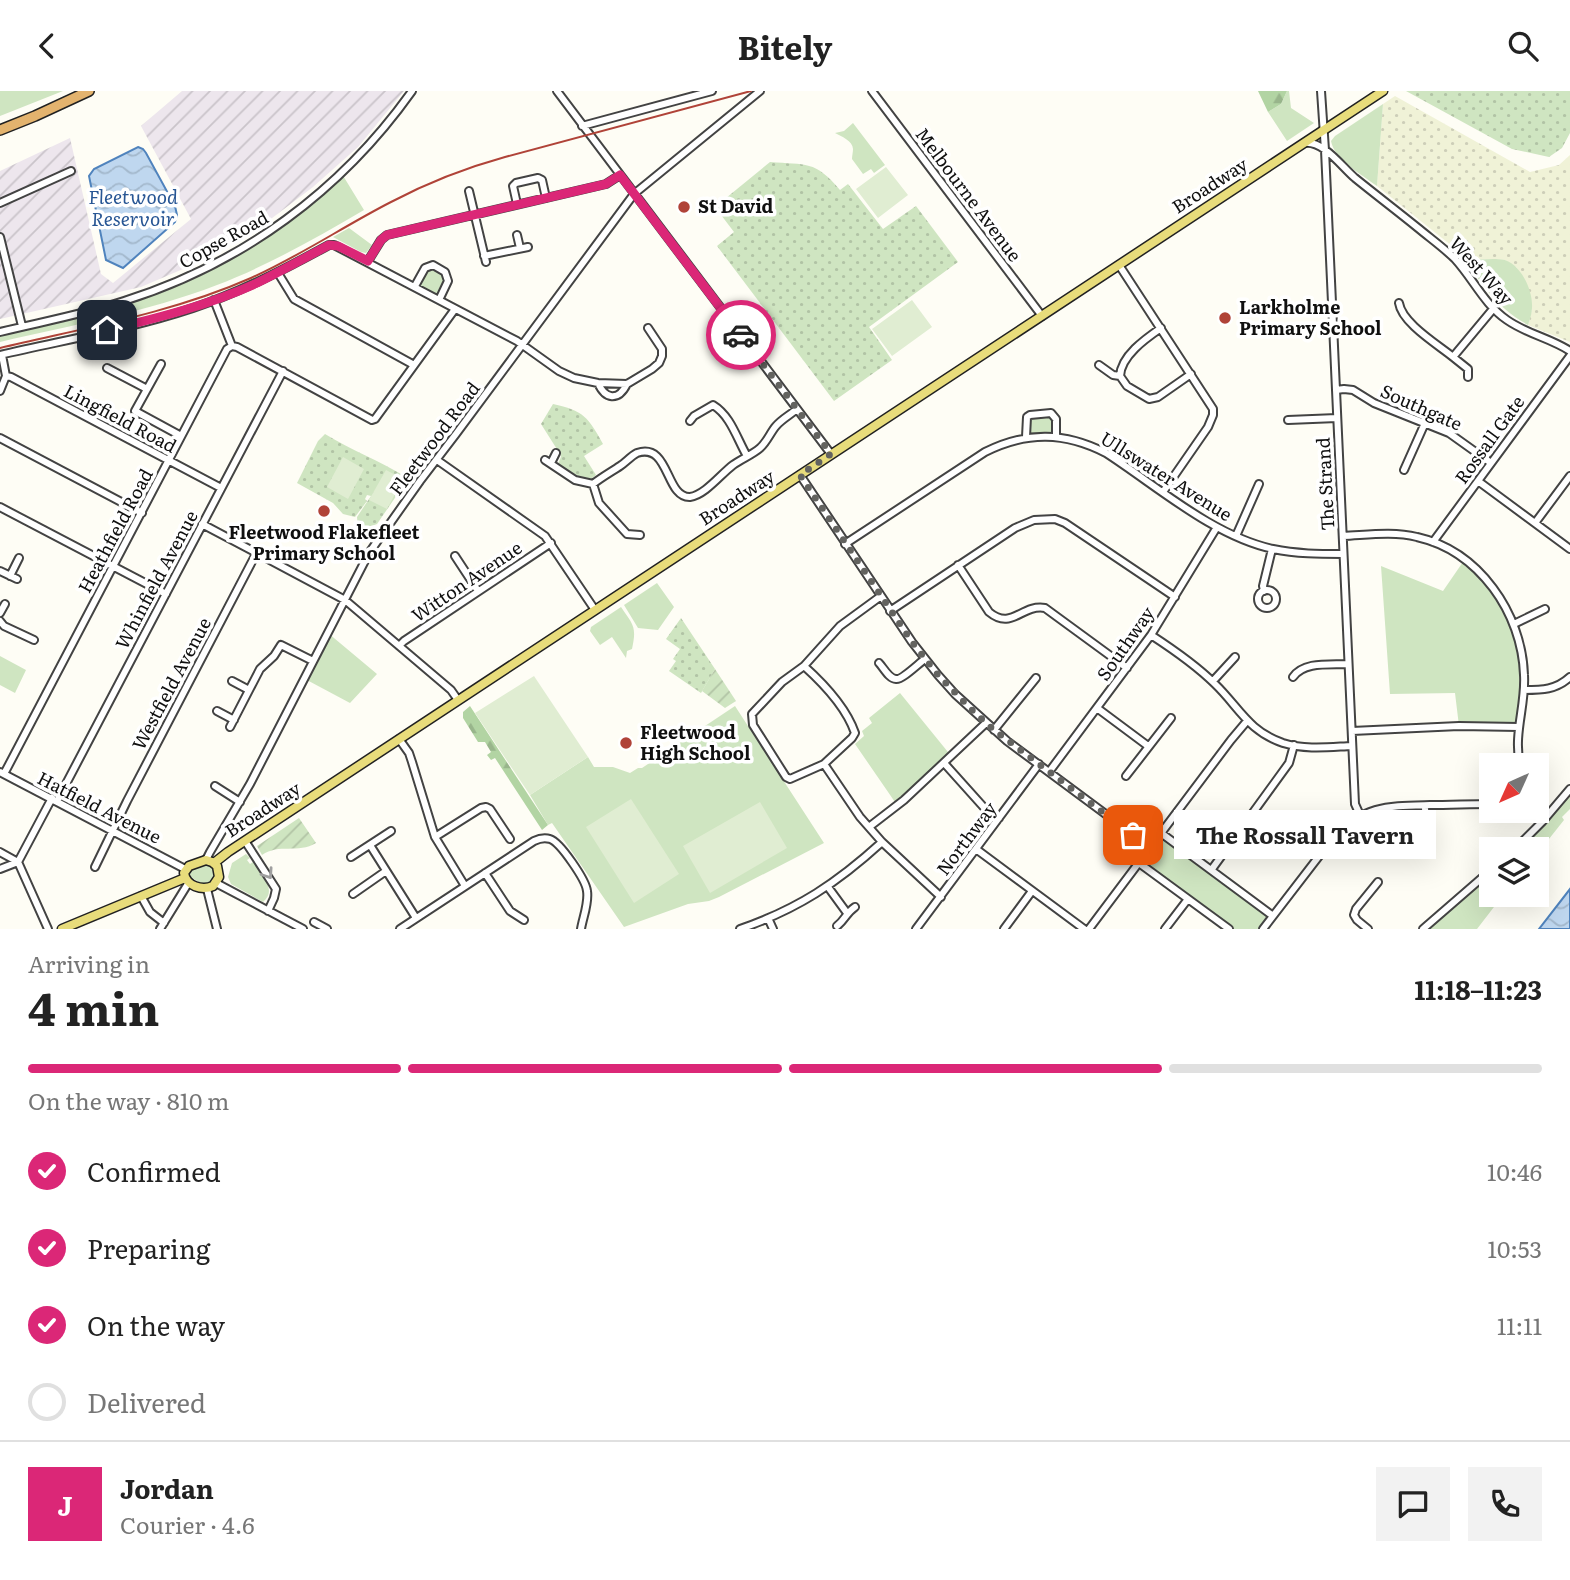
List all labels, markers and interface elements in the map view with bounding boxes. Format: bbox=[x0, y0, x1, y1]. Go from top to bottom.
text: Bitely bbox=[738, 22, 832, 70]
icon: back bbox=[28, 27, 66, 65]
icon: search bbox=[1504, 27, 1542, 65]
street label: Melbourne Avenue bbox=[910, 121, 1029, 267]
street label: Broadway bbox=[1166, 150, 1253, 219]
water label: Fleetwood Reservoir bbox=[88, 182, 178, 232]
place label: St David bbox=[698, 192, 774, 219]
marker: St David bbox=[676, 199, 692, 215]
street label: Copse Road bbox=[174, 203, 273, 274]
street label: West Way bbox=[1444, 230, 1521, 311]
place label: Larkholme Primary School bbox=[1239, 293, 1382, 341]
pin bbox=[77, 300, 137, 360]
courier bbox=[706, 300, 776, 370]
marker: Larkholme Primary School bbox=[1217, 310, 1233, 326]
icon: home bbox=[88, 311, 126, 349]
icon: car bbox=[722, 316, 760, 354]
street label: Fleetwood Road bbox=[382, 375, 486, 501]
street label: Lingfield Road bbox=[60, 377, 182, 459]
street label: Southgate bbox=[1376, 377, 1467, 437]
street label: Rossall Gate bbox=[1447, 389, 1530, 489]
street label: Ullswater Avenue bbox=[1096, 424, 1238, 527]
street label: The Strand bbox=[1309, 437, 1340, 531]
street label: Broadway bbox=[693, 462, 780, 531]
street label: Heathfield Road bbox=[71, 463, 159, 597]
marker: Fleetwood Flakefleet Primary School bbox=[316, 503, 332, 519]
street label: Whinfield Avenue bbox=[108, 505, 204, 654]
place label: Fleetwood Flakefleet Primary School bbox=[229, 518, 420, 566]
street label: Witton Avenue bbox=[405, 534, 527, 628]
street label: Southway bbox=[1089, 600, 1161, 686]
street label: Westfield Avenue bbox=[124, 612, 217, 754]
place label: Fleetwood High School bbox=[640, 718, 751, 766]
marker: Fleetwood High School bbox=[618, 735, 634, 751]
north arrow bbox=[1479, 753, 1549, 823]
map controls bbox=[1479, 753, 1549, 907]
street label: Hatfield Avenue bbox=[33, 764, 166, 850]
street label: Broadway bbox=[219, 774, 306, 843]
street label: Northway bbox=[929, 795, 1003, 881]
pin bbox=[1103, 805, 1163, 865]
callout: The Rossall Tavern bbox=[1175, 811, 1438, 859]
icon: bag bbox=[1114, 816, 1152, 854]
text: The Rossall Tavern bbox=[1196, 817, 1414, 851]
button: layers bbox=[1479, 837, 1549, 907]
one-way arrow bbox=[260, 867, 273, 880]
text: Arriving in bbox=[28, 946, 150, 980]
text: 11:18–11:23 bbox=[1414, 969, 1542, 1008]
text: 4 min bbox=[28, 972, 160, 1040]
text: On the way · 810 m bbox=[28, 1083, 229, 1117]
text: Confirmed bbox=[87, 1151, 221, 1190]
icon: check bbox=[28, 1152, 66, 1190]
text: 10:46 bbox=[1487, 1154, 1542, 1188]
text: Preparing bbox=[87, 1228, 210, 1267]
icon: check bbox=[28, 1229, 66, 1267]
text: 10:53 bbox=[1488, 1231, 1542, 1265]
text: On the way bbox=[87, 1305, 225, 1344]
icon: check bbox=[28, 1306, 66, 1344]
text: 11:11 bbox=[1497, 1308, 1542, 1342]
text: Delivered bbox=[87, 1382, 206, 1421]
button: chat bbox=[1376, 1467, 1450, 1541]
button: phone bbox=[1468, 1467, 1542, 1541]
text: Jordan bbox=[120, 1468, 214, 1507]
text: J bbox=[58, 1485, 72, 1524]
text: Courier · 4.6 bbox=[120, 1507, 255, 1541]

